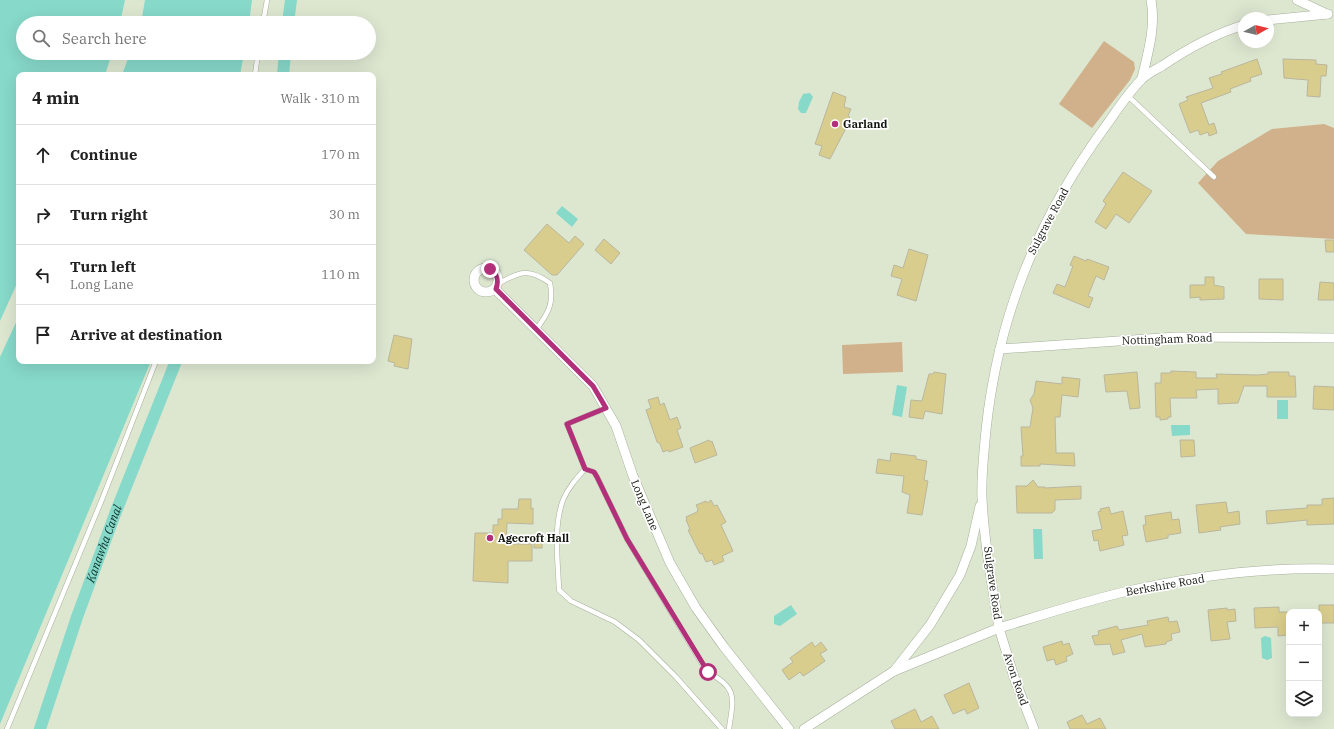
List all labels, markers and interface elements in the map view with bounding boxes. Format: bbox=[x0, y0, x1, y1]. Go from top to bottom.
north arrow bbox=[1238, 12, 1274, 48]
search box bbox=[16, 16, 376, 60]
icon: search bbox=[30, 27, 52, 49]
text: Search here bbox=[62, 29, 147, 48]
text: 4 min bbox=[32, 87, 80, 109]
text: Walk · 310 m bbox=[281, 90, 360, 107]
place label: Garland bbox=[843, 117, 887, 131]
marker: Garland bbox=[830, 119, 840, 129]
icon: ahead bbox=[32, 144, 54, 166]
text: Continue bbox=[70, 145, 137, 164]
text: 170 m bbox=[321, 146, 360, 163]
street label: Sulgrave Road bbox=[1025, 185, 1072, 257]
icon: right bbox=[32, 204, 54, 226]
text: Turn right bbox=[70, 205, 148, 224]
text: 30 m bbox=[329, 206, 360, 223]
text: Turn left bbox=[70, 257, 136, 276]
route end bbox=[481, 260, 499, 278]
icon: left bbox=[32, 264, 54, 286]
text: 110 m bbox=[321, 266, 360, 283]
text: Long Lane bbox=[70, 276, 134, 293]
icon: arrive bbox=[32, 324, 54, 346]
text: Arrive at destination bbox=[70, 325, 222, 344]
street label: Nottingham Road bbox=[1121, 330, 1213, 348]
street label: Long Lane bbox=[628, 478, 662, 533]
water label: Kanawha Canal bbox=[82, 502, 125, 585]
place label: Agecroft Hall bbox=[498, 531, 569, 545]
marker: Agecroft Hall bbox=[485, 533, 495, 543]
street label: Sulgrave Road bbox=[981, 546, 1005, 621]
street label: Berkshire Road bbox=[1124, 571, 1206, 599]
map controls bbox=[1286, 609, 1322, 717]
button: + bbox=[1286, 609, 1322, 645]
button: − bbox=[1286, 645, 1322, 681]
street label: Avon Road bbox=[1000, 651, 1032, 708]
route start bbox=[699, 663, 717, 681]
button: layers bbox=[1286, 681, 1322, 717]

